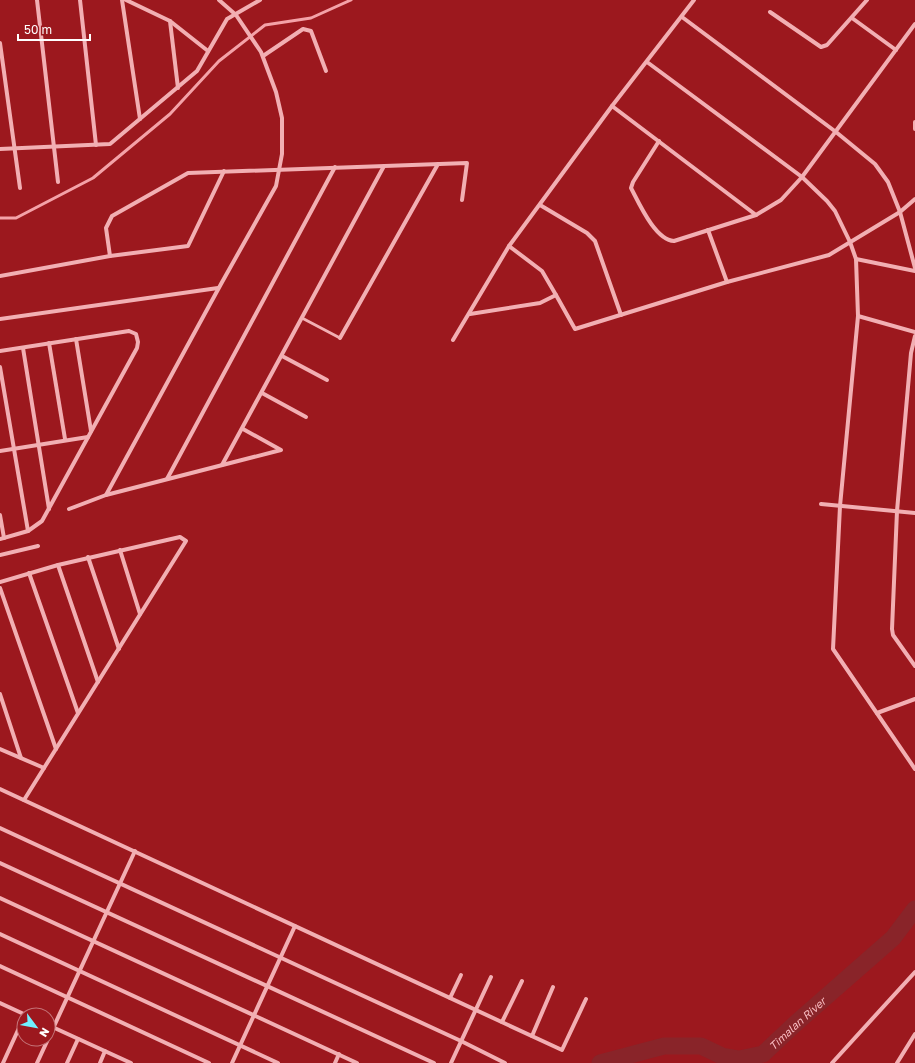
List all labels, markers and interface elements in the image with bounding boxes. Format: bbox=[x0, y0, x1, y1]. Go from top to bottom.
scale bar bbox=[18, 16, 90, 42]
text: 50 m bbox=[24, 22, 52, 37]
water label: Timalan River bbox=[766, 993, 829, 1052]
north arrow bbox=[16, 1007, 56, 1047]
text: N bbox=[37, 1026, 53, 1040]

